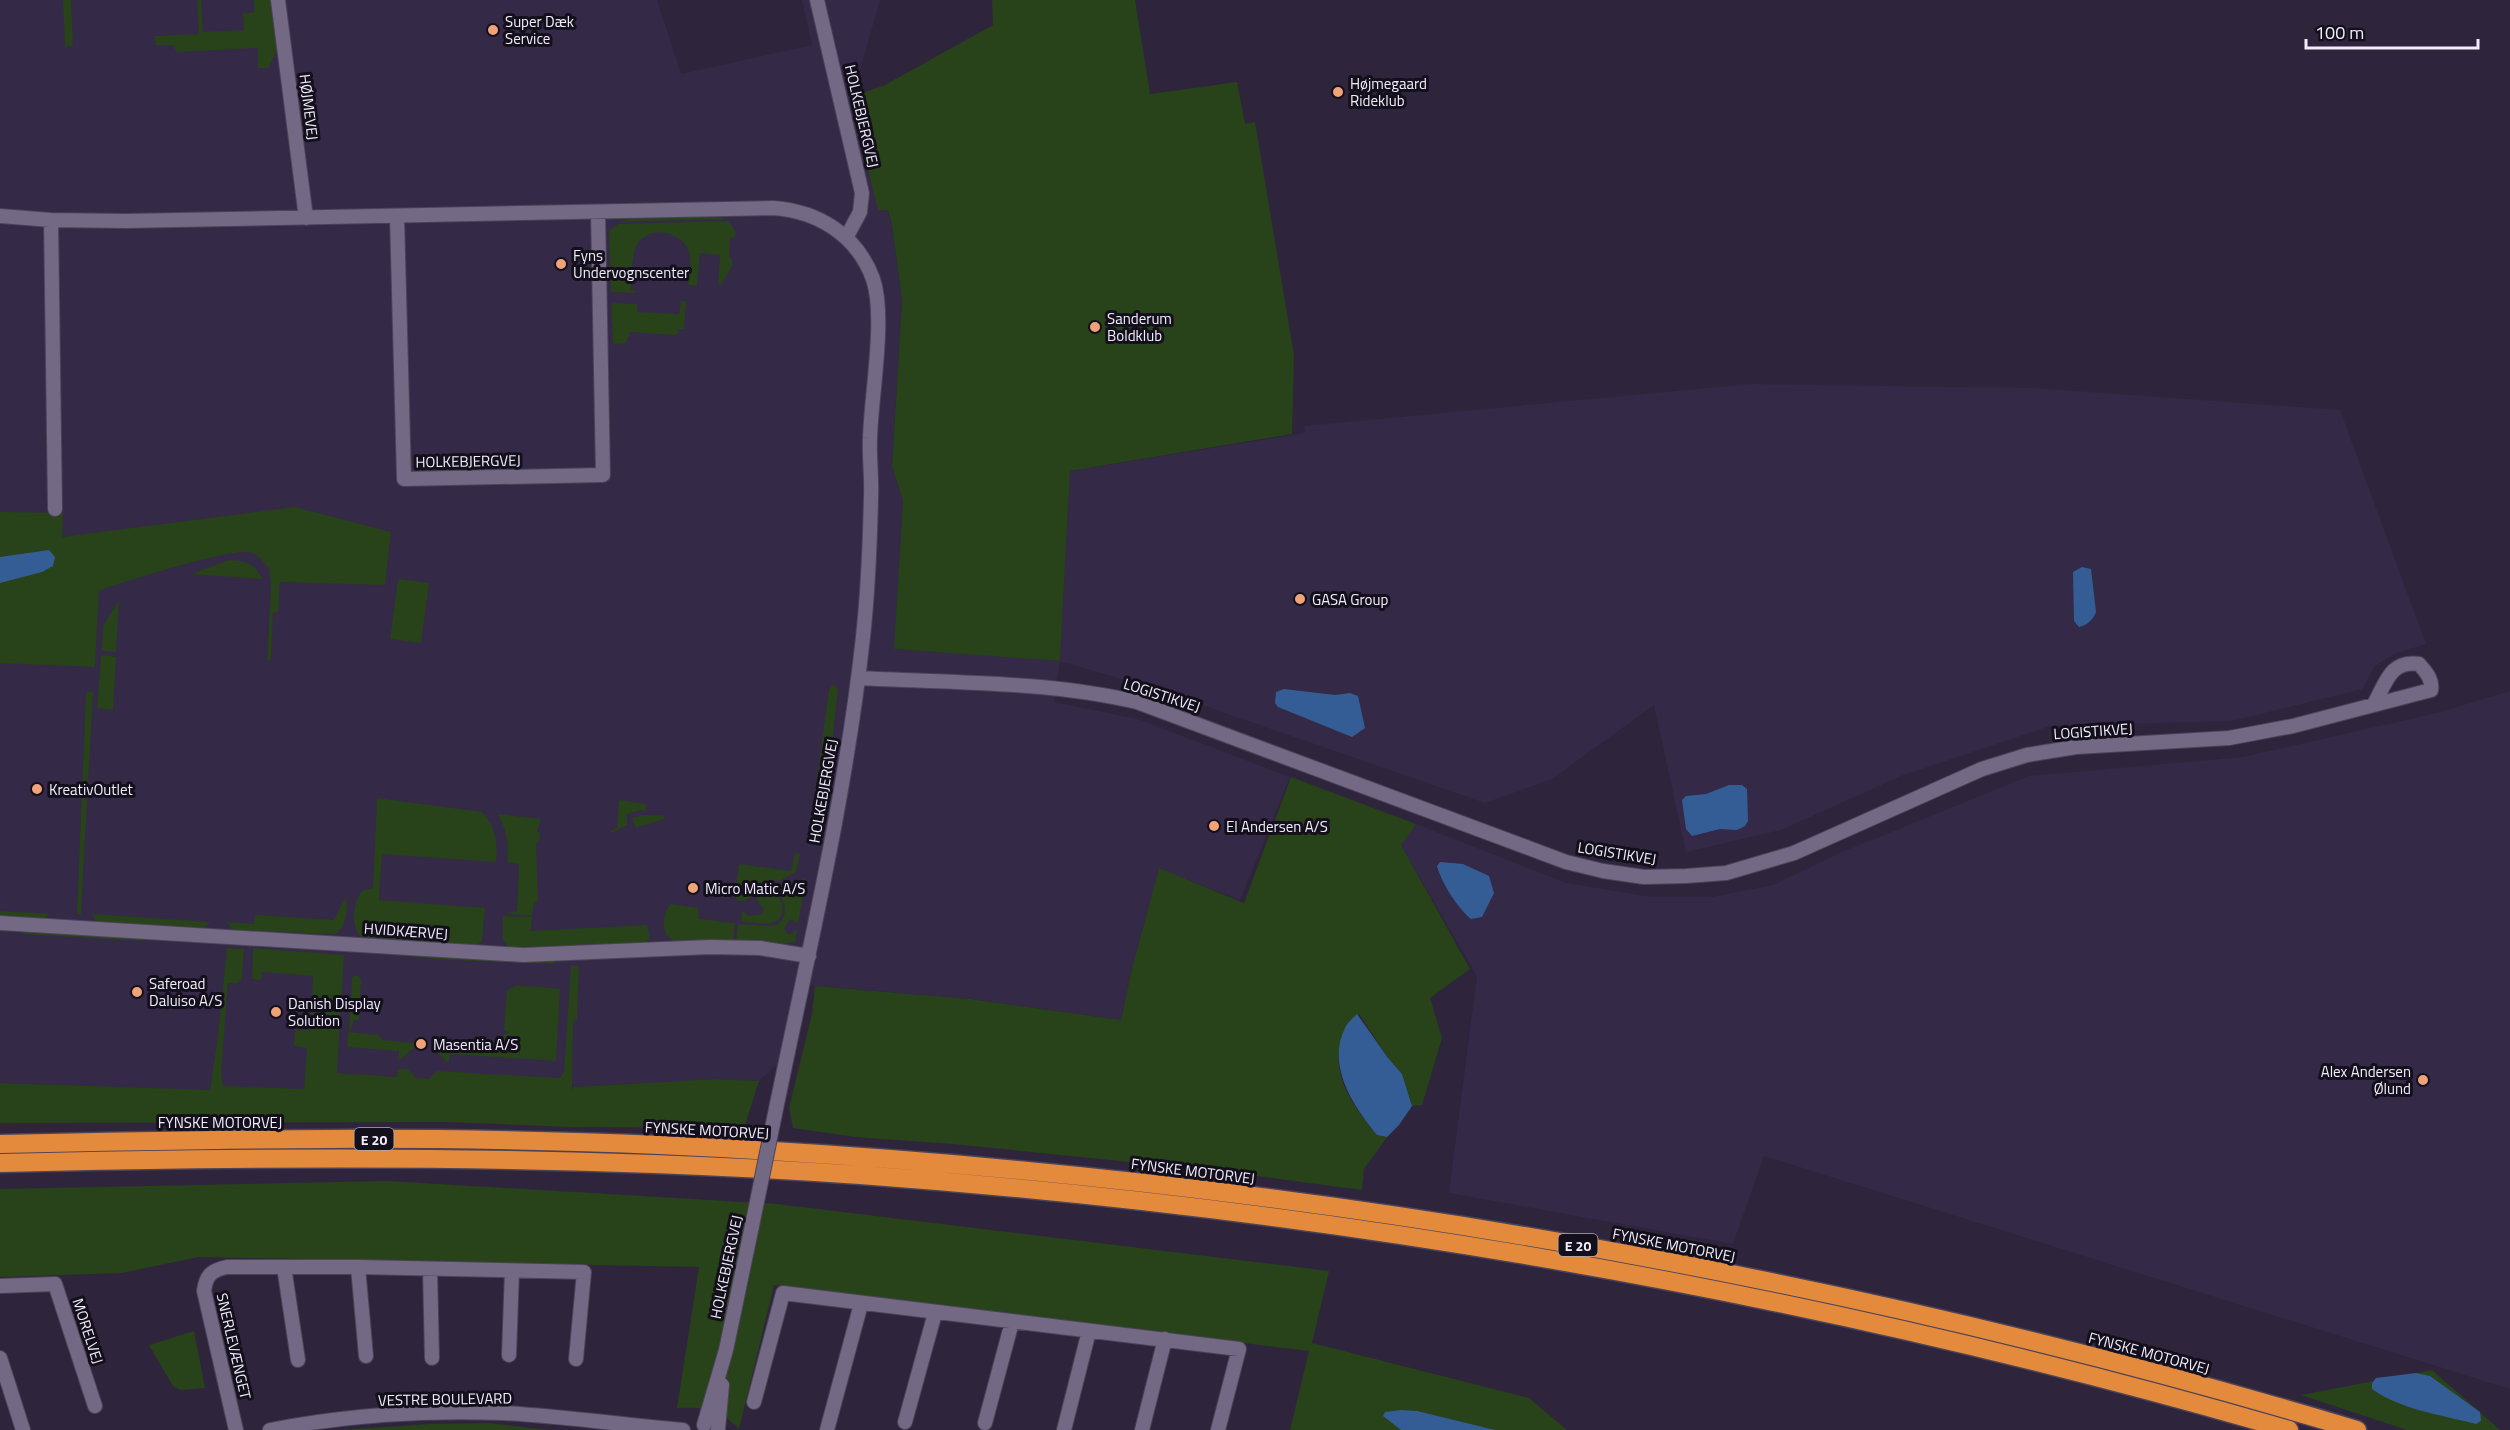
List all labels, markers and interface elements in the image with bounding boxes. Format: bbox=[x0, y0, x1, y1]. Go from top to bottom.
place label: Super Dæk Service bbox=[505, 10, 574, 50]
scale bar bbox=[2306, 12, 2478, 50]
text: 100 m bbox=[2315, 19, 2364, 46]
marker: Super Dæk Service bbox=[486, 23, 500, 37]
street label: HOLKEBJERGVEJ bbox=[839, 62, 885, 170]
place label: Højmegaard Rideklub bbox=[1350, 72, 1427, 112]
street label: HØJMEVEJ bbox=[294, 73, 324, 141]
marker: Højmegaard Rideklub bbox=[1331, 85, 1345, 99]
place label: Fyns Undervognscenter bbox=[573, 244, 689, 284]
marker: Fyns Undervognscenter bbox=[554, 257, 568, 271]
place label: Sanderum Boldklub bbox=[1107, 307, 1172, 347]
marker: Sanderum Boldklub bbox=[1088, 320, 1102, 334]
street label: HOLKEBJERGVEJ bbox=[415, 449, 521, 473]
place label: GASA Group bbox=[1312, 588, 1388, 611]
marker: GASA Group bbox=[1293, 592, 1307, 606]
street label: LOGISTIKVEJ bbox=[1121, 672, 1203, 718]
street label: LOGISTIKVEJ bbox=[2053, 717, 2133, 745]
street label: HOLKEBJERGVEJ bbox=[803, 737, 843, 845]
place label: KreativOutlet bbox=[49, 778, 134, 801]
marker: KreativOutlet bbox=[30, 782, 44, 796]
place label: El Andersen A/S bbox=[1226, 815, 1328, 838]
marker: El Andersen A/S bbox=[1207, 819, 1221, 833]
street label: LOGISTIKVEJ bbox=[1576, 835, 1658, 871]
place label: Micro Matic A/S bbox=[705, 877, 805, 900]
marker: Micro Matic A/S bbox=[686, 881, 700, 895]
street label: HVIDKÆRVEJ bbox=[363, 917, 449, 945]
place label: Saferoad Daluiso A/S bbox=[149, 972, 222, 1012]
marker: Saferoad Daluiso A/S bbox=[130, 985, 144, 999]
place label: Danish Display Solution bbox=[288, 992, 381, 1032]
marker: Danish Display Solution bbox=[269, 1005, 283, 1019]
place label: Masentia A/S bbox=[433, 1033, 518, 1056]
marker: Masentia A/S bbox=[414, 1037, 428, 1051]
place label: Alex Andersen Ølund bbox=[2321, 1060, 2411, 1100]
marker: Alex Andersen Ølund bbox=[2416, 1073, 2430, 1087]
street label: FYNSKE MOTORVEJ bbox=[158, 1111, 282, 1134]
street label: FYNSKE MOTORVEJ bbox=[644, 1115, 770, 1145]
road number: E 20 bbox=[354, 1128, 394, 1150]
street label: FYNSKE MOTORVEJ bbox=[1130, 1152, 1256, 1190]
street label: HOLKEBJERGVEJ bbox=[704, 1213, 748, 1321]
street label: FYNSKE MOTORVEJ bbox=[1611, 1222, 1737, 1268]
road number: E 20 bbox=[1558, 1234, 1598, 1256]
street label: SNERLEVÆNGET bbox=[211, 1291, 257, 1401]
street label: MORELVEJ bbox=[67, 1295, 109, 1367]
street label: FYNSKE MOTORVEJ bbox=[2086, 1326, 2212, 1380]
street label: VESTRE BOULEVARD bbox=[378, 1386, 512, 1412]

